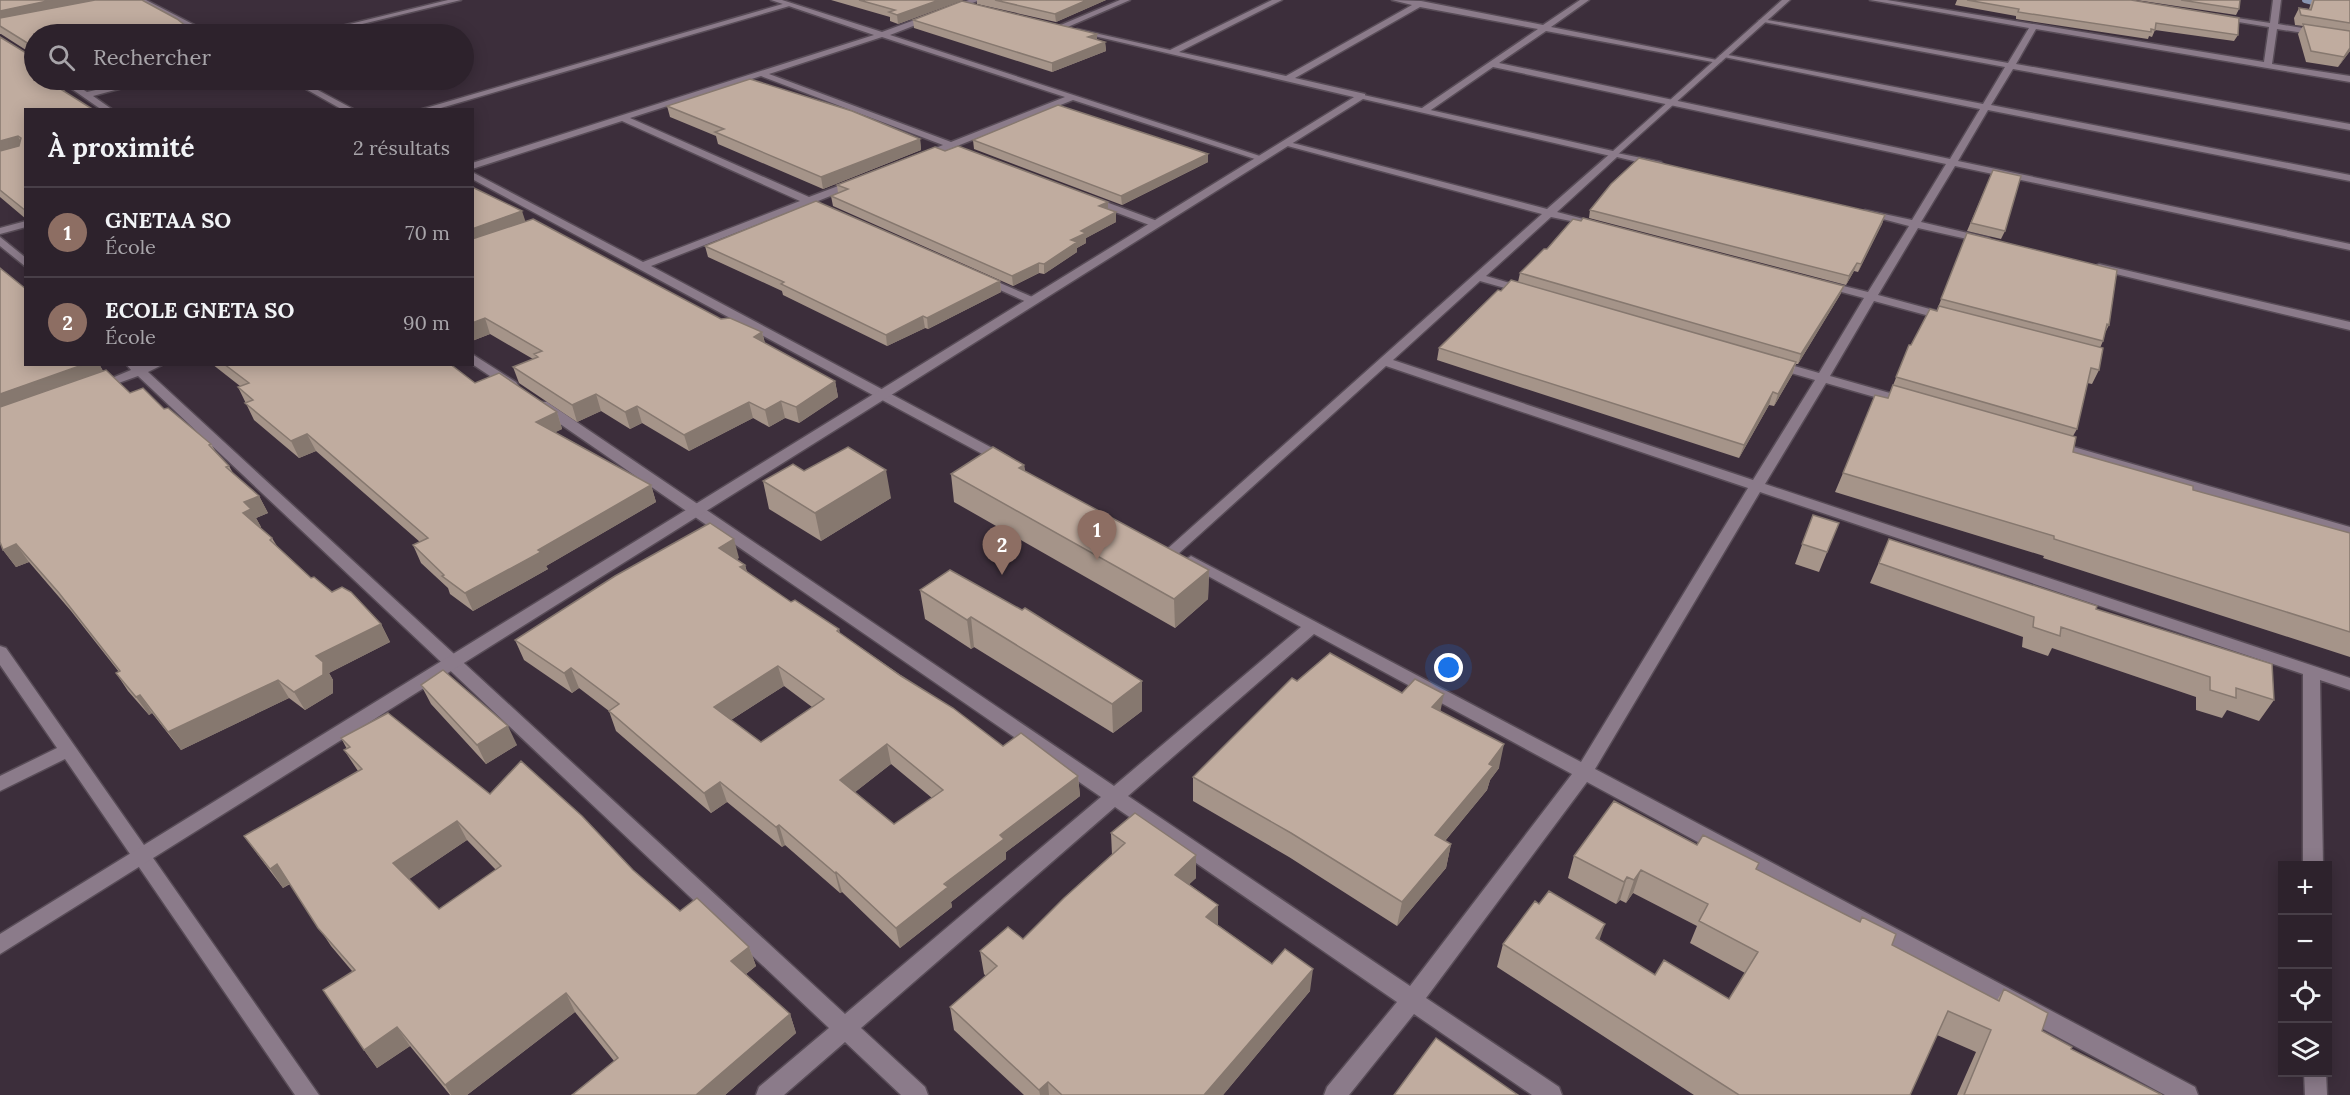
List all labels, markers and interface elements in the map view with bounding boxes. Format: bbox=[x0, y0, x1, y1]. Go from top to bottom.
search box bbox=[24, 24, 474, 90]
icon: search bbox=[45, 41, 78, 74]
text: Rechercher bbox=[93, 43, 211, 71]
text: À proximité bbox=[48, 131, 194, 164]
text: 2 résultats bbox=[353, 135, 450, 160]
text: GNETAA SO bbox=[105, 206, 231, 234]
text: 1 bbox=[63, 220, 72, 245]
text: 70 m bbox=[405, 220, 450, 245]
text: École bbox=[105, 234, 156, 259]
text: ECOLE GNETA SO bbox=[105, 296, 294, 324]
text: 2 bbox=[62, 310, 73, 335]
text: 90 m bbox=[403, 310, 450, 335]
text: École bbox=[105, 324, 156, 349]
pin: 1 bbox=[1078, 510, 1116, 560]
pin: 2 bbox=[982, 526, 1022, 575]
your location bbox=[1434, 653, 1463, 682]
map controls bbox=[2278, 861, 2332, 1077]
button: + bbox=[2278, 861, 2332, 915]
button: − bbox=[2278, 915, 2332, 969]
button: locate bbox=[2278, 969, 2332, 1023]
button: layers bbox=[2278, 1023, 2332, 1077]

